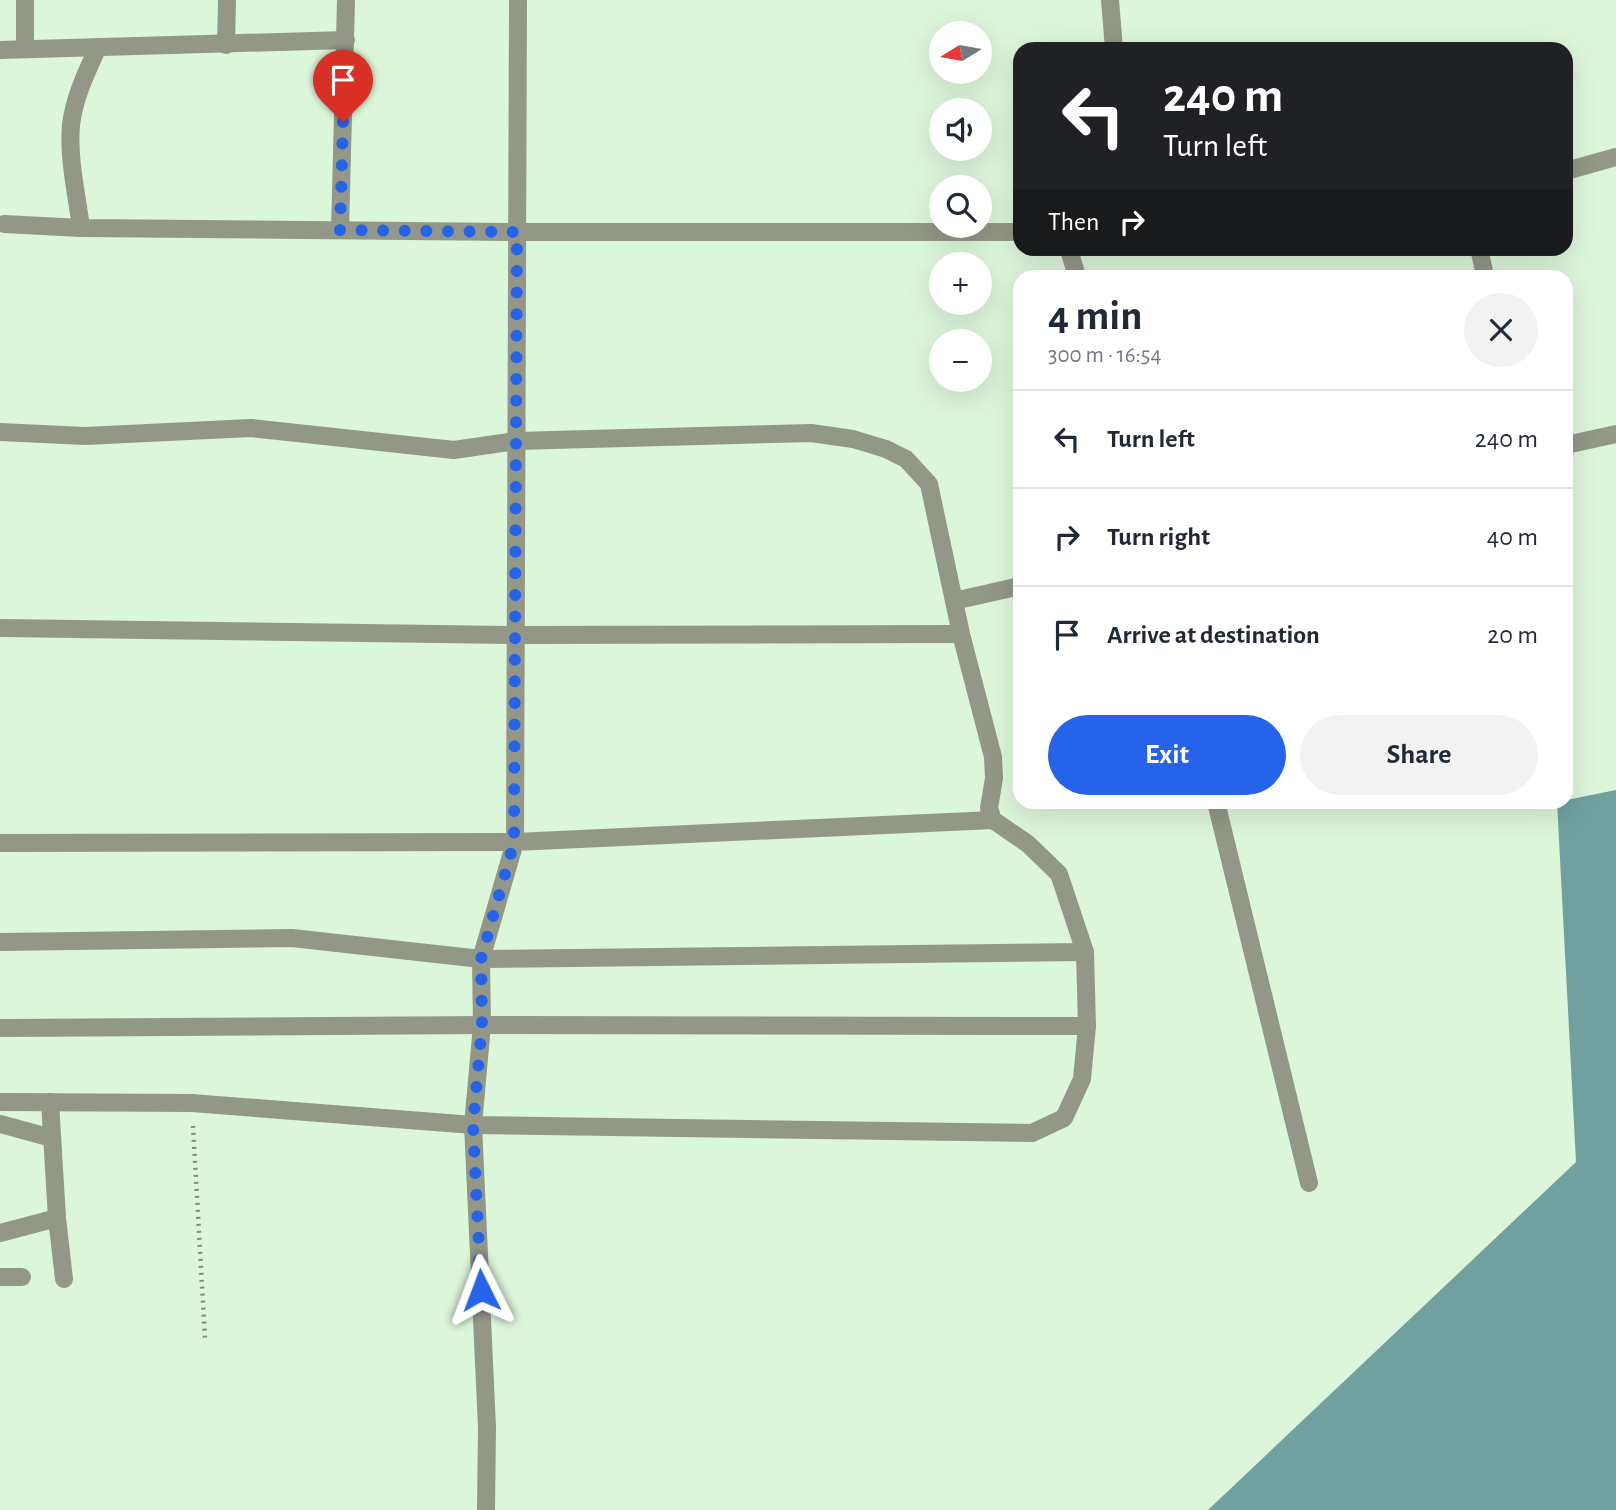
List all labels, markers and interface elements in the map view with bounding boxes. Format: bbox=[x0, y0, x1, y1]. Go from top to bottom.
north arrow bbox=[929, 21, 992, 84]
map controls bbox=[929, 21, 992, 392]
pin bbox=[313, 50, 373, 122]
icon: arrive bbox=[324, 61, 362, 99]
icon: left bbox=[1048, 70, 1139, 161]
text: 240 m bbox=[1163, 72, 1283, 121]
button: sound bbox=[929, 98, 992, 161]
text: Turn left bbox=[1163, 130, 1267, 162]
button: search bbox=[929, 175, 992, 238]
icon: right bbox=[1113, 203, 1151, 241]
text: Then bbox=[1048, 209, 1099, 235]
button: + bbox=[929, 252, 992, 315]
button: close bbox=[1464, 293, 1538, 367]
text: 4 min bbox=[1048, 295, 1143, 337]
button: − bbox=[929, 329, 992, 392]
text: 300 m · 16:54 bbox=[1048, 344, 1161, 367]
icon: left bbox=[1048, 420, 1086, 458]
text: Turn left bbox=[1107, 426, 1195, 452]
text: 240 m bbox=[1475, 426, 1538, 452]
icon: right bbox=[1048, 518, 1086, 556]
text: Turn right bbox=[1107, 524, 1210, 550]
text: 40 m bbox=[1487, 524, 1538, 550]
icon: arrive bbox=[1048, 616, 1086, 654]
text: Arrive at destination bbox=[1107, 622, 1320, 648]
text: 20 m bbox=[1487, 622, 1538, 648]
button: Exit bbox=[1048, 715, 1286, 795]
button: Share bbox=[1300, 715, 1538, 795]
position arrow bbox=[444, 1253, 518, 1327]

